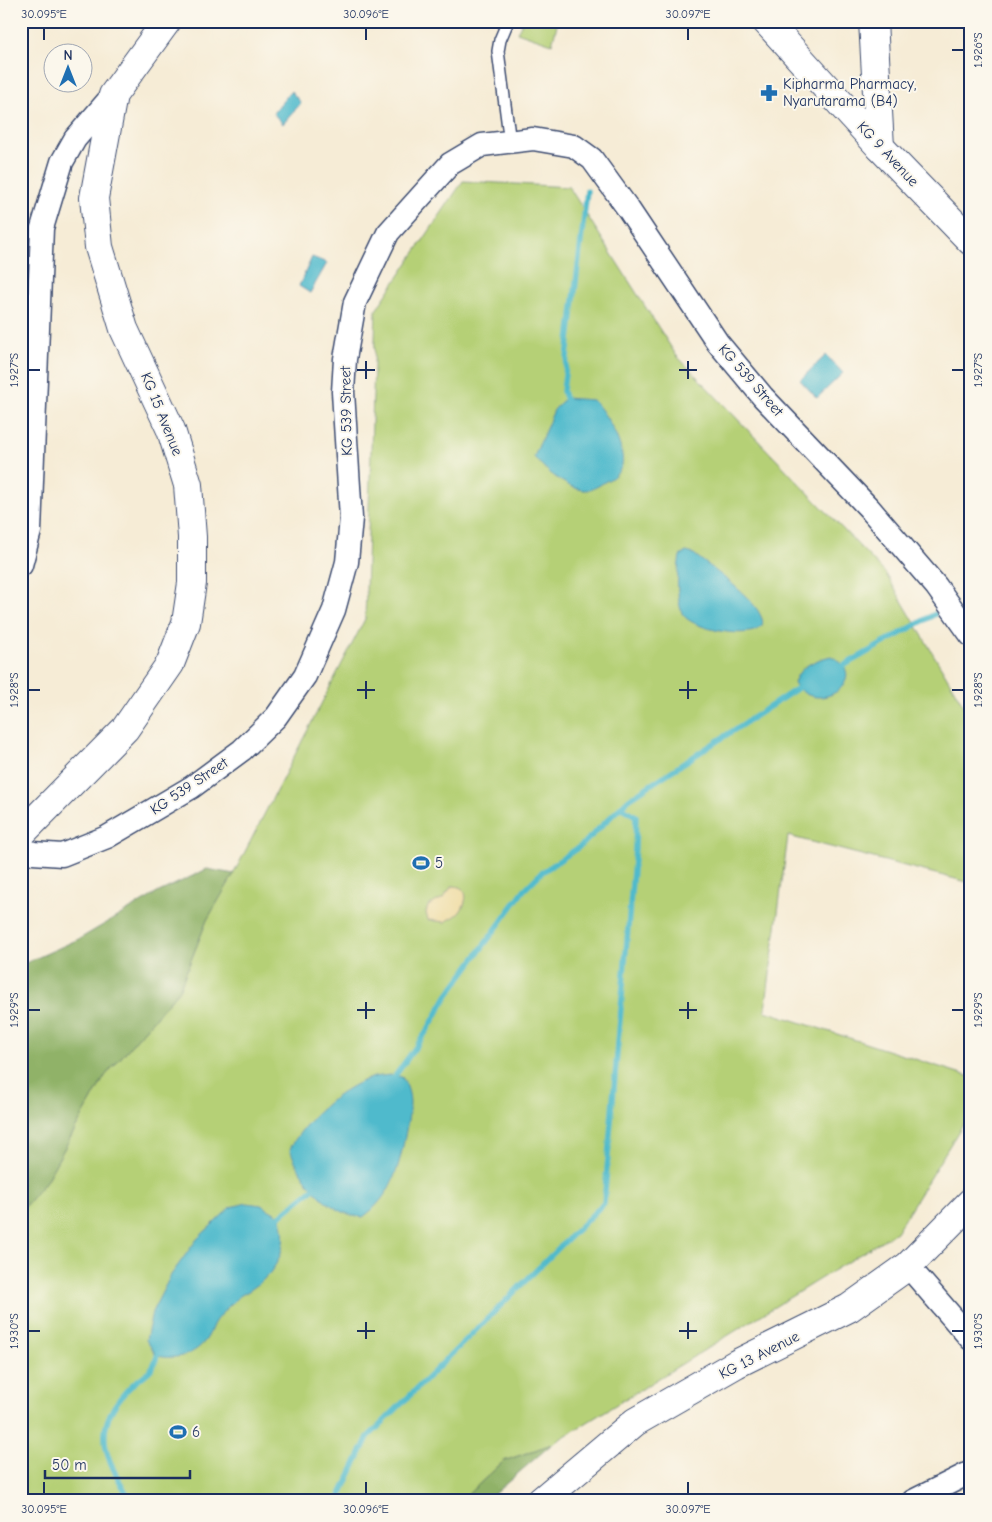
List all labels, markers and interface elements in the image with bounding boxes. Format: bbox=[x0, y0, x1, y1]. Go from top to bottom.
text: 30.095°E bbox=[21, 7, 67, 21]
text: 30.096°E bbox=[343, 7, 389, 21]
text: 30.097°E bbox=[666, 7, 710, 21]
text: 1.926°S bbox=[971, 32, 985, 68]
north arrow bbox=[42, 42, 92, 92]
text: N bbox=[63, 47, 73, 64]
place label: Kipharma Pharmacy, Nyarutarama (B4) bbox=[783, 75, 916, 110]
pharmacy icon: Kipharma Pharmacy, Nyarutarama (B4) bbox=[759, 83, 779, 103]
street label: KG 9 Avenue bbox=[853, 118, 923, 191]
street label: KG 539 Street bbox=[715, 340, 788, 420]
text: 1.927°S bbox=[7, 352, 21, 387]
text: 1.927°S bbox=[971, 352, 985, 387]
street label: KG 539 Street bbox=[336, 365, 356, 456]
street label: KG 15 Avenue bbox=[137, 370, 187, 459]
text: 1.928°S bbox=[7, 672, 21, 708]
text: 1.928°S bbox=[971, 672, 985, 708]
street label: KG 539 Street bbox=[147, 753, 232, 819]
sports icon: 5 bbox=[411, 853, 431, 873]
place label: 5 bbox=[435, 854, 443, 872]
text: 1.929°S bbox=[7, 992, 21, 1028]
text: 1.929°S bbox=[971, 992, 985, 1028]
text: 1.930°S bbox=[7, 1313, 21, 1349]
text: 1.930°S bbox=[971, 1313, 985, 1349]
street label: KG 13 Avenue bbox=[716, 1327, 803, 1383]
sports icon: 6 bbox=[168, 1422, 188, 1442]
place label: 6 bbox=[192, 1423, 200, 1441]
scale bar bbox=[45, 1447, 190, 1479]
text: 50 m bbox=[52, 1456, 87, 1474]
text: 30.095°E bbox=[21, 1502, 67, 1516]
text: 30.096°E bbox=[343, 1502, 389, 1516]
text: 30.097°E bbox=[666, 1502, 710, 1516]

